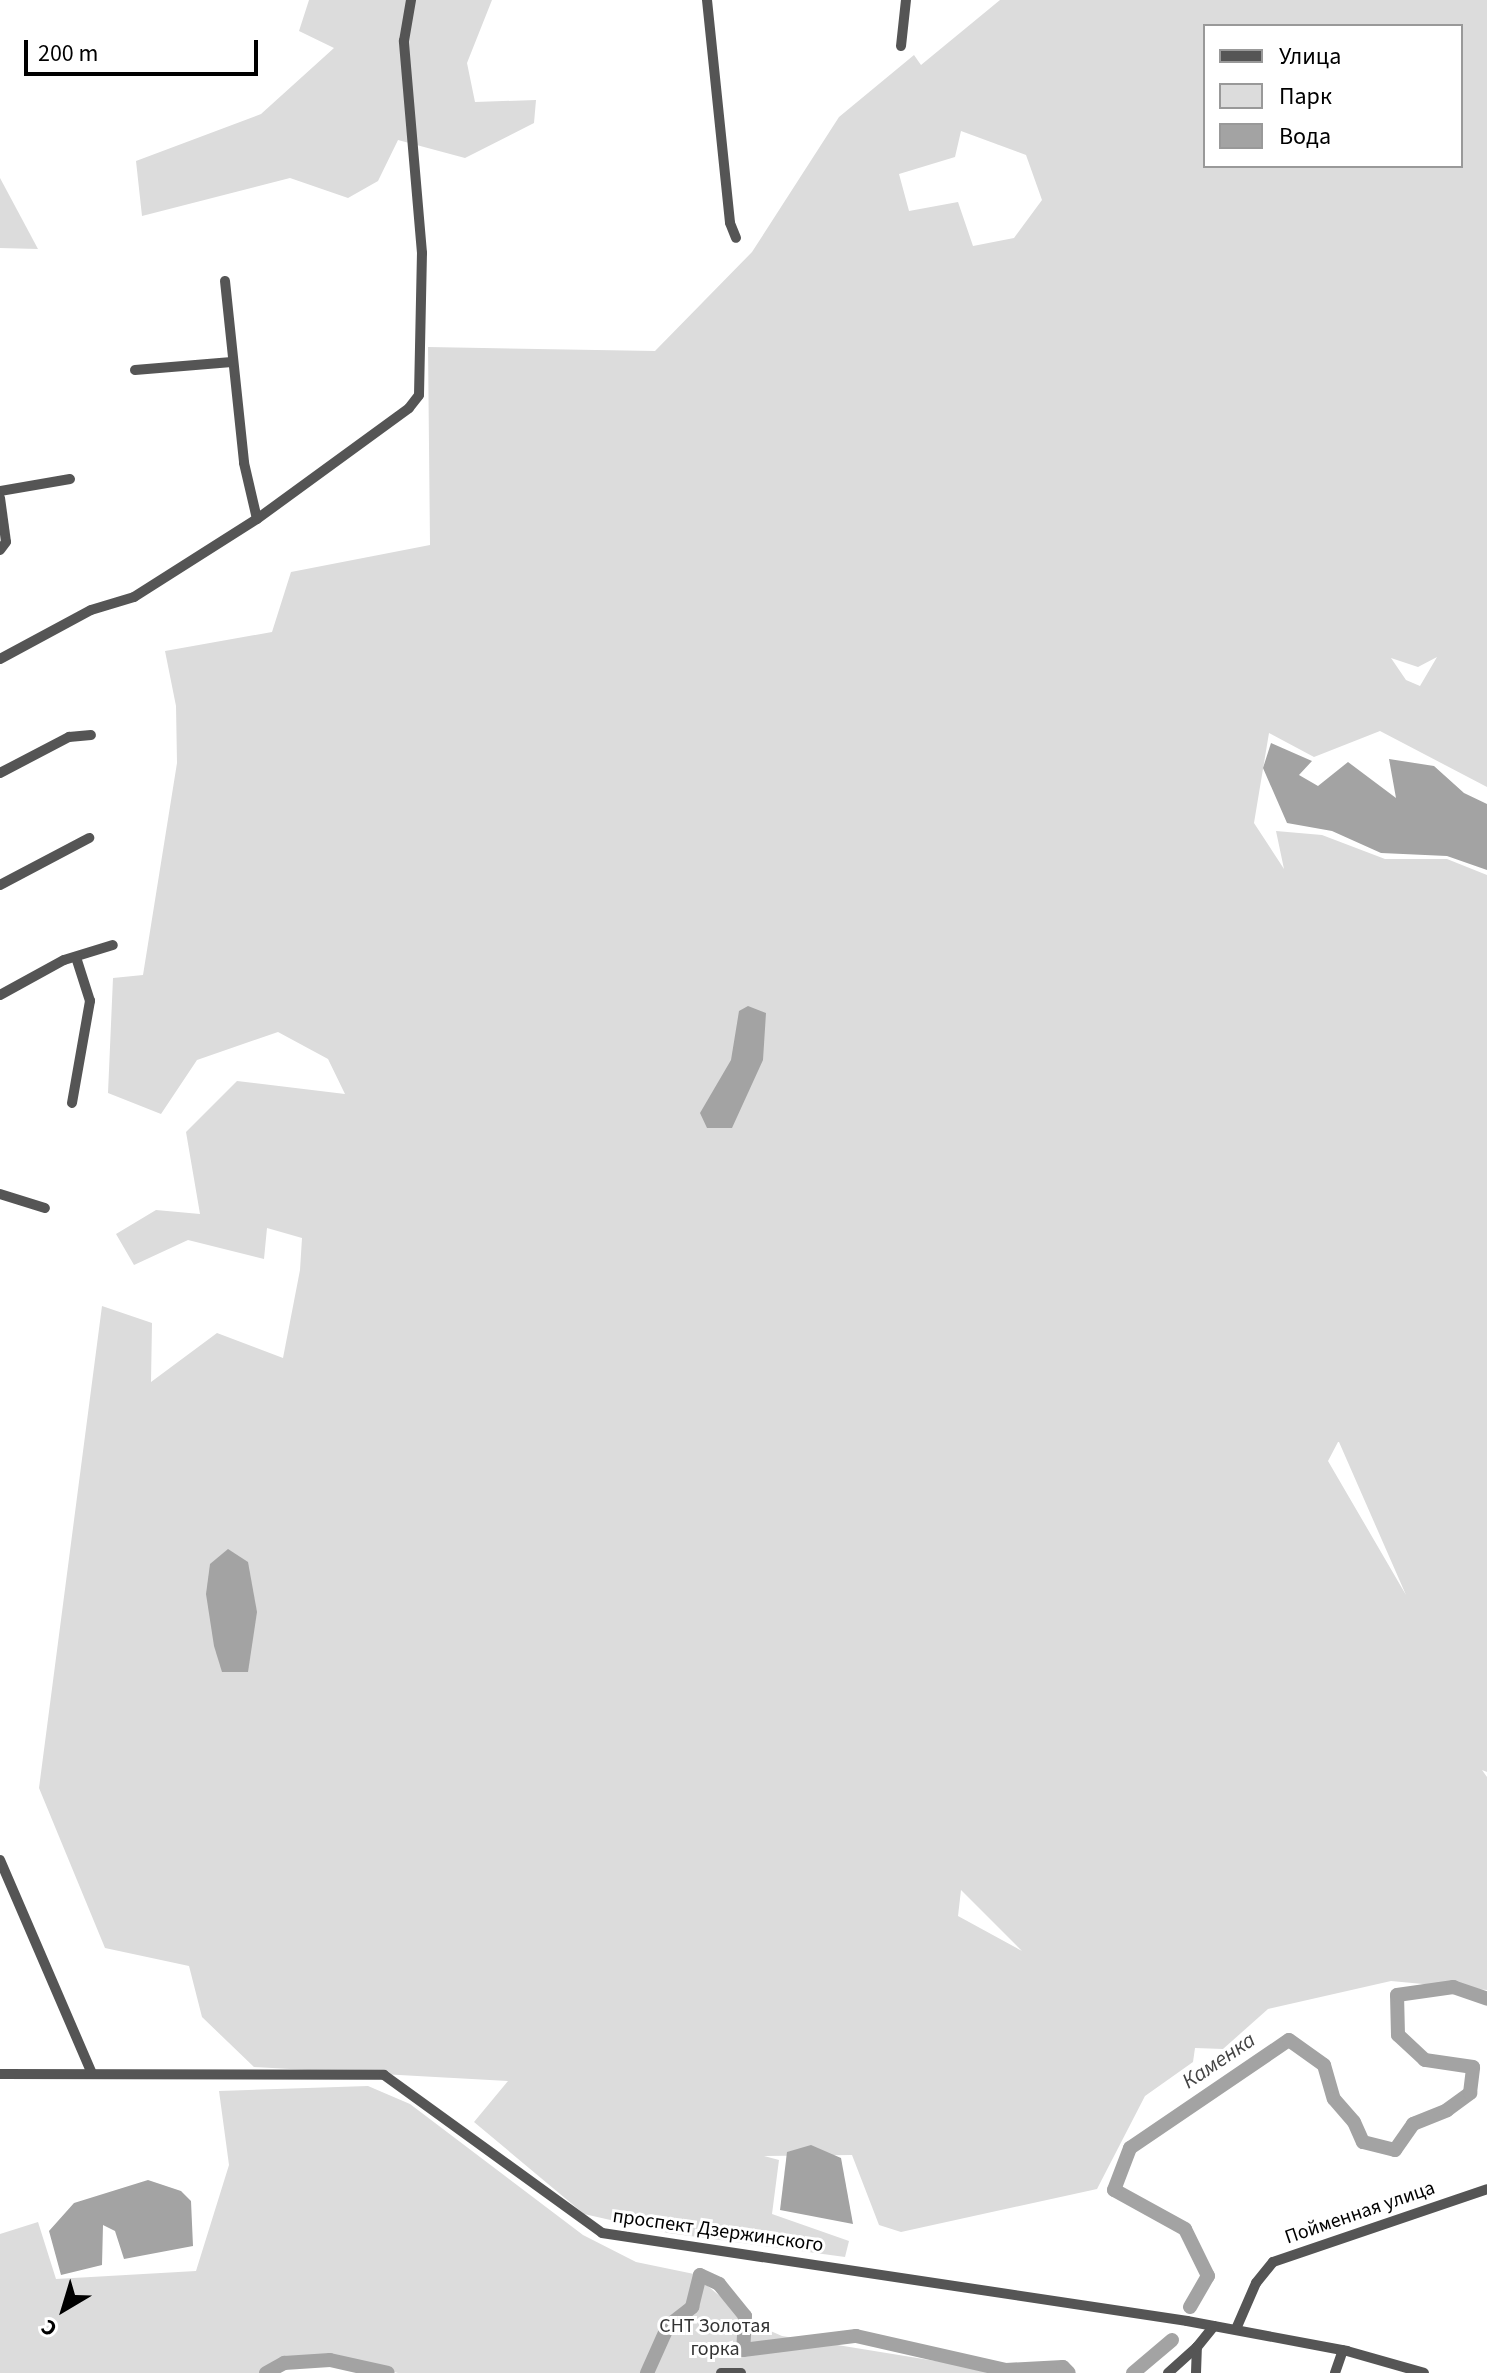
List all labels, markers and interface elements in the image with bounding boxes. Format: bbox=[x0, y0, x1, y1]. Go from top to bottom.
scale bar bbox=[28, 24, 262, 74]
legend bbox=[1203, 24, 1463, 168]
text: 200 m bbox=[38, 36, 98, 71]
text: Улица bbox=[1279, 39, 1341, 74]
text: Парк bbox=[1279, 79, 1332, 114]
text: Вода bbox=[1279, 119, 1331, 154]
water label: Каменка bbox=[1177, 2027, 1261, 2095]
street label: Пойменная улица bbox=[1282, 2176, 1438, 2250]
street label: проспект Дзержинского bbox=[611, 2204, 825, 2258]
north arrow bbox=[24, 2269, 104, 2349]
text: С bbox=[34, 2311, 64, 2344]
park label: СНТ Золотая горка bbox=[659, 2315, 771, 2362]

